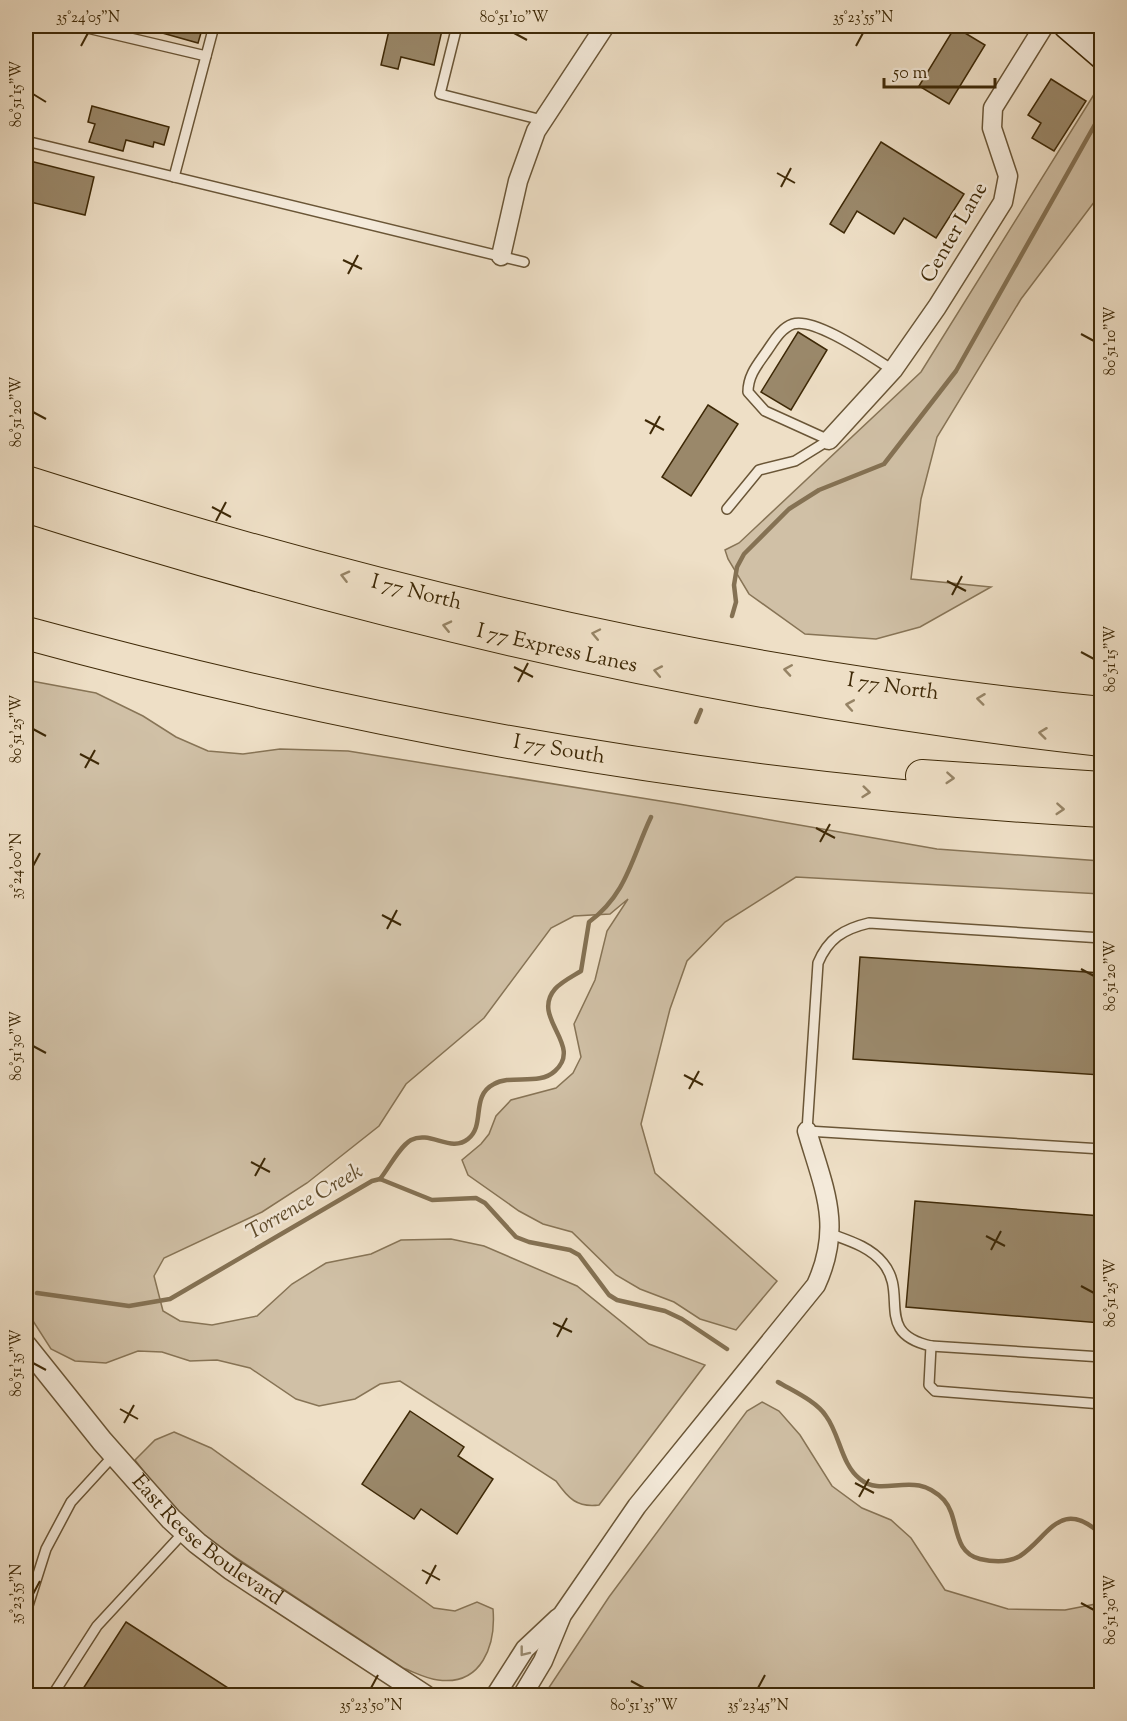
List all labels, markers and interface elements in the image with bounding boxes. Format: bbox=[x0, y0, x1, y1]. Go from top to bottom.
text: 35°24'05"N bbox=[56, 8, 120, 29]
text: 80°51'10"W bbox=[480, 8, 549, 29]
text: 35°23'55"N bbox=[833, 8, 893, 29]
scale bar bbox=[884, 51, 995, 89]
text: 80°51'15"W bbox=[7, 60, 28, 127]
text: 50 m bbox=[892, 61, 928, 87]
street label: Center Lane bbox=[914, 177, 996, 289]
text: 80°51'10"W bbox=[1101, 306, 1122, 375]
text: 80°51'20"W bbox=[7, 376, 28, 447]
street label: I 77 North bbox=[368, 568, 465, 619]
one-way arrow bbox=[340, 570, 350, 583]
street label: I 77 Express Lanes bbox=[473, 617, 640, 681]
one-way arrow bbox=[442, 620, 452, 633]
text: 80°51'15"W bbox=[1101, 625, 1122, 692]
one-way arrow bbox=[592, 628, 602, 641]
one-way arrow bbox=[654, 665, 664, 678]
one-way arrow bbox=[783, 665, 793, 677]
street label: I 77 North bbox=[845, 666, 941, 709]
one-way arrow bbox=[976, 693, 985, 706]
text: 80°51'25"W bbox=[7, 695, 28, 763]
one-way arrow bbox=[846, 699, 855, 711]
one-way arrow bbox=[1039, 727, 1048, 739]
street label: I 77 South bbox=[511, 728, 607, 773]
one-way arrow bbox=[945, 772, 954, 785]
one-way arrow bbox=[861, 785, 871, 798]
one-way arrow bbox=[1056, 802, 1065, 815]
text: 35°24'00"N bbox=[7, 833, 28, 899]
text: 80°51'20"W bbox=[1101, 940, 1122, 1011]
text: 80°51'30"W bbox=[7, 1011, 28, 1081]
water label: Torrence Creek bbox=[241, 1157, 369, 1249]
text: 80°51'25"W bbox=[1101, 1259, 1122, 1327]
text: 80°51'35"W bbox=[7, 1329, 28, 1397]
street label: East Reese Boulevard bbox=[124, 1468, 288, 1614]
text: 35°23'55"N bbox=[7, 1564, 28, 1624]
text: 80°51'30"W bbox=[1101, 1575, 1122, 1645]
one-way arrow bbox=[521, 1645, 532, 1656]
text: 35°23'50"N bbox=[340, 1696, 402, 1717]
text: 80°51'35"W bbox=[610, 1696, 678, 1717]
text: 35°23'45"N bbox=[727, 1696, 789, 1717]

